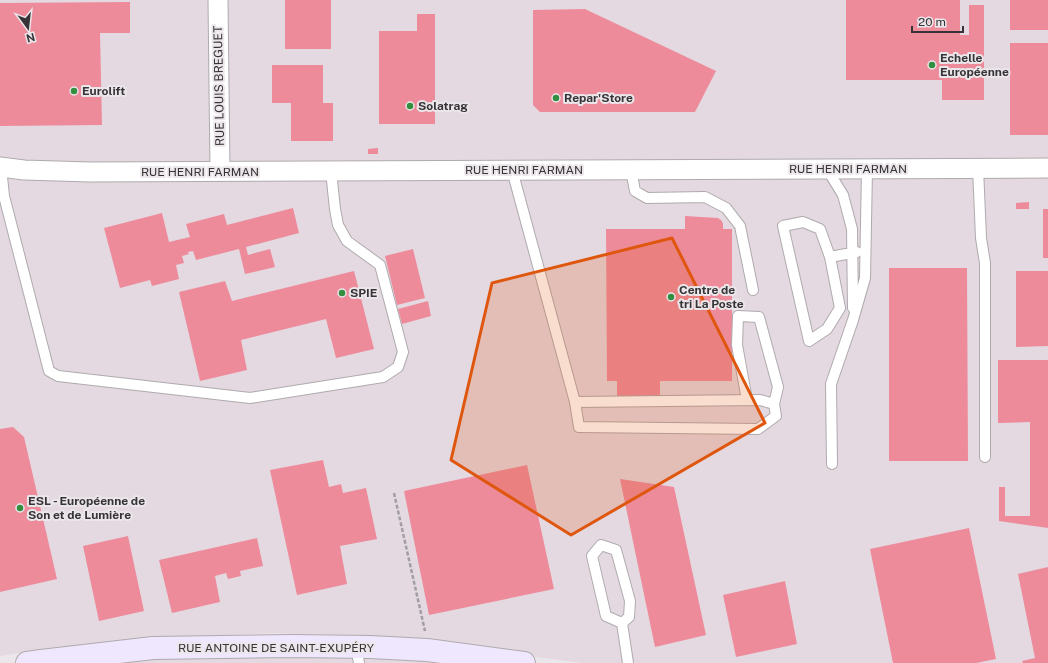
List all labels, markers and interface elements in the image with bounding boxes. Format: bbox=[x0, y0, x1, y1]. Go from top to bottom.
north arrow bbox=[8, 8, 48, 48]
scale bar bbox=[912, 8, 963, 34]
text: 20 m bbox=[918, 15, 946, 29]
street label: RUE LOUIS BREGUET bbox=[211, 26, 227, 146]
text: N bbox=[25, 31, 36, 45]
place label: Echelle Européenne bbox=[940, 51, 1009, 79]
marker: Echelle Européenne bbox=[927, 60, 937, 70]
place label: Eurolift bbox=[82, 84, 125, 98]
marker: Eurolift bbox=[69, 86, 79, 96]
place label: Repar'Store bbox=[564, 91, 633, 105]
marker: Repar'Store bbox=[551, 93, 561, 103]
place label: Solatrag bbox=[418, 99, 468, 113]
marker: Solatrag bbox=[405, 101, 415, 111]
street label: RUE HENRI FARMAN bbox=[789, 162, 907, 176]
street label: RUE HENRI FARMAN bbox=[465, 163, 583, 177]
street label: RUE HENRI FARMAN bbox=[141, 165, 259, 179]
place label: Centre de tri La Poste bbox=[679, 283, 744, 311]
place label: SPIE bbox=[350, 286, 377, 300]
marker: SPIE bbox=[337, 288, 347, 298]
marker: Centre de tri La Poste bbox=[666, 292, 676, 302]
place label: ESL - Européenne de Son et de Lumière bbox=[28, 494, 145, 522]
marker: ESL - Européenne de Son et de Lumière bbox=[15, 503, 25, 513]
street label: RUE ANTOINE DE SAINT-EXUPÉRY bbox=[178, 641, 375, 655]

